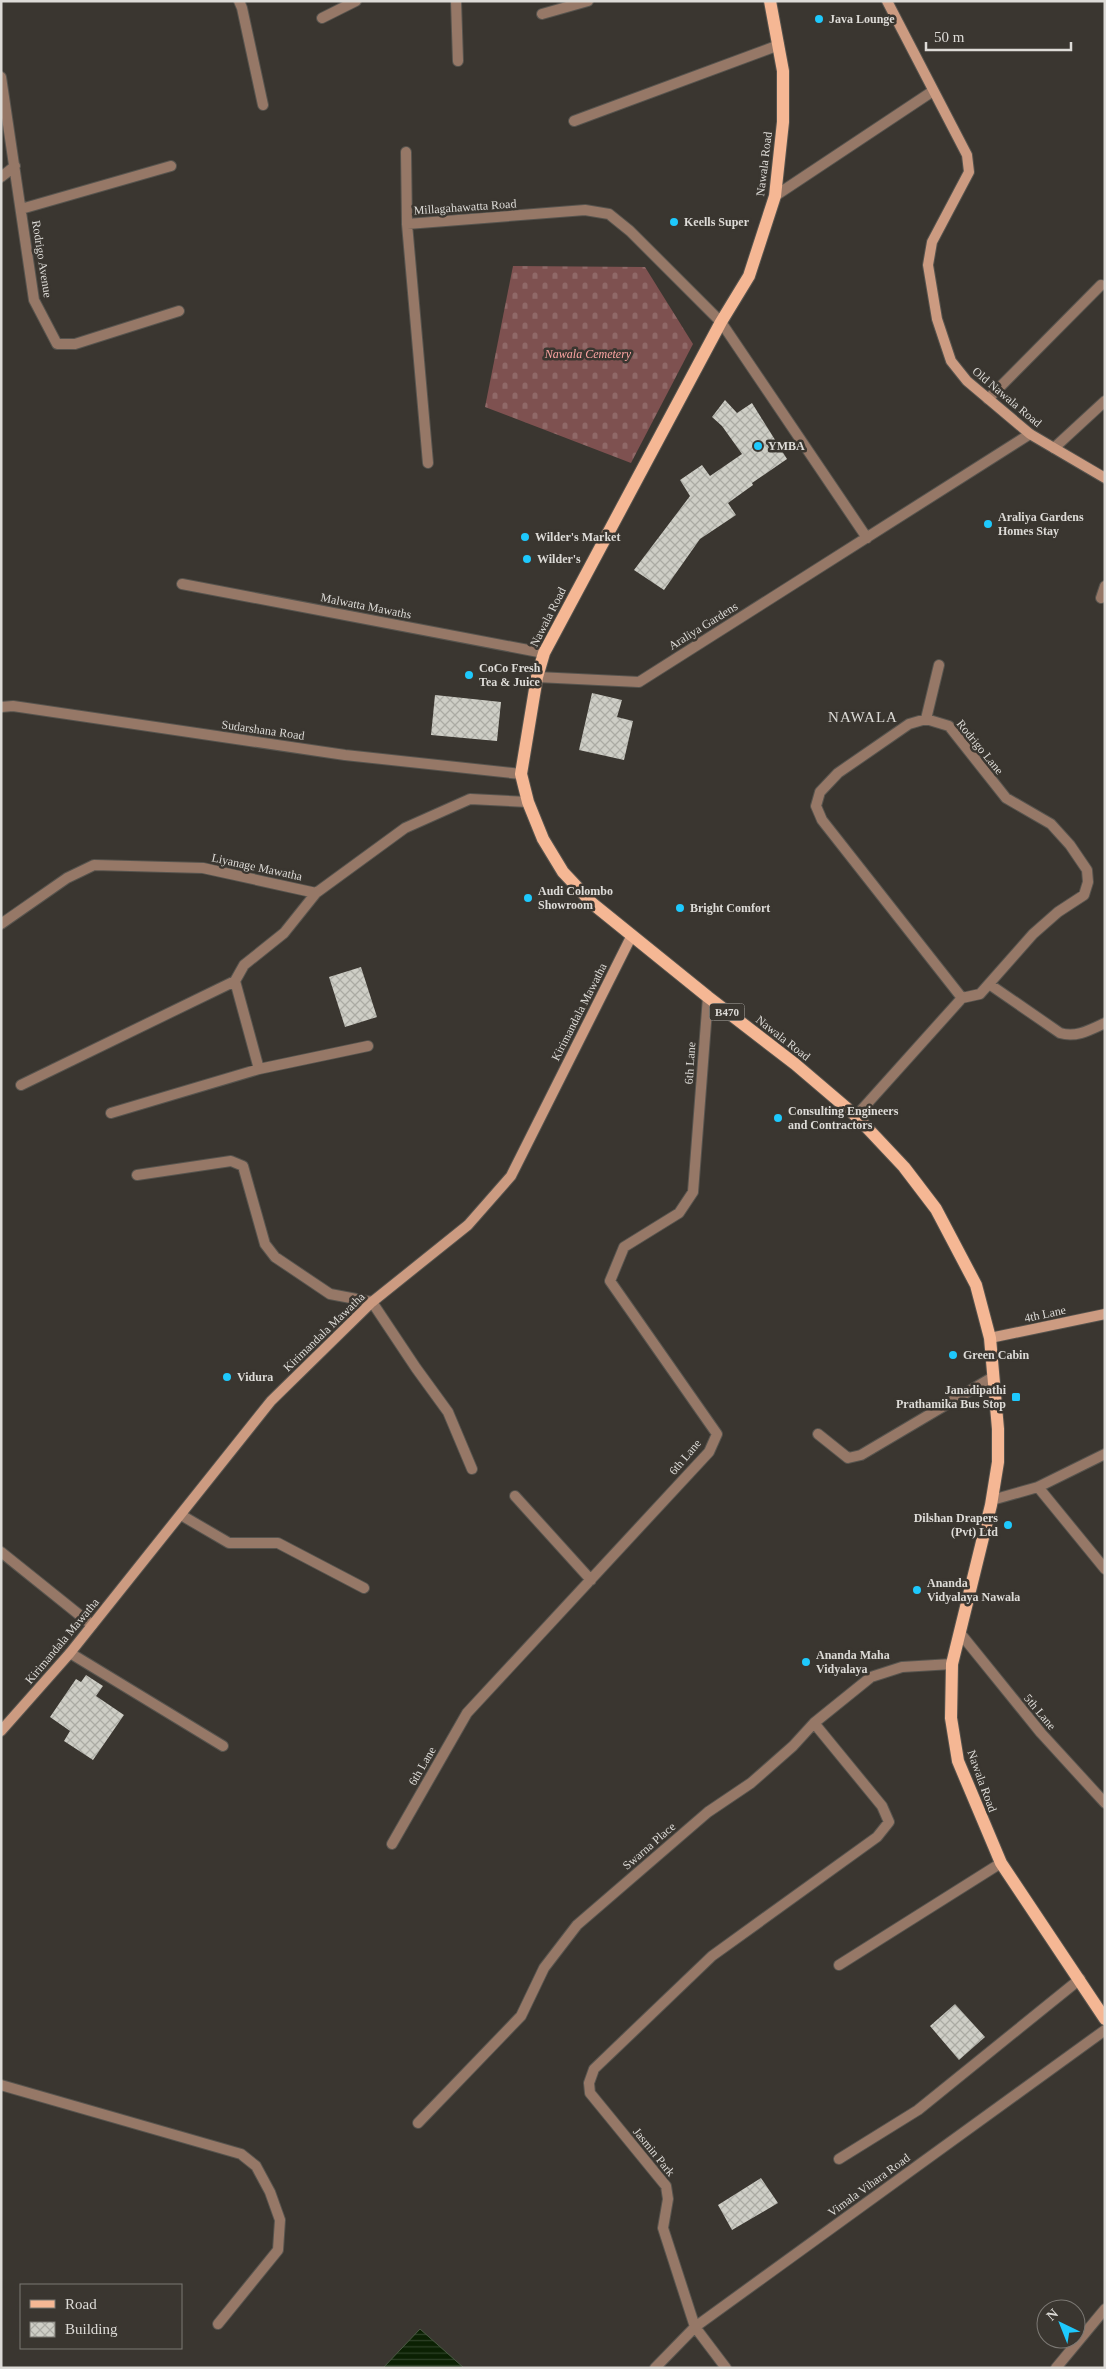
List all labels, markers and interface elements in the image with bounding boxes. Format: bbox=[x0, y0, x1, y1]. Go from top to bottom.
place label: Java Lounge bbox=[829, 12, 895, 26]
marker: Java Lounge bbox=[813, 13, 825, 25]
scale bar bbox=[926, 20, 1071, 52]
text: 50 m bbox=[934, 29, 965, 45]
street label: Nawala Road bbox=[753, 131, 775, 197]
street label: Millagahawatta Road bbox=[413, 196, 517, 218]
place label: Keells Super bbox=[684, 215, 750, 229]
marker: Keells Super bbox=[668, 216, 680, 228]
street label: Rodrigo Avenue bbox=[29, 219, 55, 299]
park label: Nawala Cemetery bbox=[544, 347, 632, 361]
street label: Old Nawala Road bbox=[970, 364, 1044, 430]
place label: YMBA bbox=[768, 439, 805, 453]
marker: YMBA bbox=[752, 440, 764, 452]
place label: Araliya Gardens Homes Stay bbox=[998, 510, 1084, 538]
marker: Araliya Gardens Homes Stay bbox=[982, 518, 994, 530]
place label: Wilder's Market bbox=[535, 530, 620, 544]
marker: Wilder's Market bbox=[519, 531, 531, 543]
place label: Wilder's bbox=[537, 552, 581, 566]
marker: Wilder's bbox=[521, 553, 533, 565]
street label: Nawala Road bbox=[527, 585, 569, 649]
street label: Malwatta Mawaths bbox=[319, 590, 413, 622]
street label: Araliya Gardens bbox=[666, 599, 740, 653]
place label: CoCo Fresh Tea & Juice bbox=[479, 661, 541, 689]
marker: CoCo Fresh Tea & Juice bbox=[463, 669, 475, 681]
district label: NAWALA bbox=[828, 709, 898, 725]
street label: Sudarshana Road bbox=[221, 717, 305, 743]
street label: Rodrigo Lane bbox=[954, 717, 1006, 777]
street label: Liyanage Mawatha bbox=[210, 851, 304, 884]
place label: Audi Colombo Showroom bbox=[538, 884, 613, 912]
marker: Audi Colombo Showroom bbox=[522, 892, 534, 904]
place label: Bright Comfort bbox=[690, 901, 770, 915]
marker: Bright Comfort bbox=[674, 902, 686, 914]
street label: Kirimandala Mawatha bbox=[548, 960, 610, 1063]
road number: B470 bbox=[710, 1004, 744, 1020]
street label: Nawala Road bbox=[753, 1012, 813, 1064]
street label: 6th Lane bbox=[682, 1041, 698, 1085]
place label: Consulting Engineers and Contractors bbox=[788, 1104, 899, 1132]
marker: Consulting Engineers and Contractors bbox=[772, 1112, 784, 1124]
street label: Kirimandala Mawatha bbox=[280, 1289, 368, 1374]
street label: 4th Lane bbox=[1023, 1303, 1067, 1325]
place label: Green Cabin bbox=[963, 1348, 1029, 1362]
marker: Green Cabin bbox=[947, 1349, 959, 1361]
place label: Vidura bbox=[237, 1370, 273, 1384]
marker: Vidura bbox=[221, 1371, 233, 1383]
place label: Janadipathi Prathamika Bus Stop bbox=[896, 1383, 1007, 1411]
marker: Janadipathi Prathamika Bus Stop bbox=[1010, 1391, 1022, 1403]
street label: 6th Lane bbox=[666, 1436, 704, 1478]
place label: Dilshan Drapers (Pvt) Ltd bbox=[914, 1511, 998, 1539]
marker: Dilshan Drapers (Pvt) Ltd bbox=[1002, 1519, 1014, 1531]
place label: Ananda Vidyalaya Nawala bbox=[927, 1576, 1020, 1604]
marker: Ananda Vidyalaya Nawala bbox=[911, 1584, 923, 1596]
street label: Kirimandala Mawatha bbox=[22, 1595, 102, 1687]
place label: Ananda Maha Vidyalaya bbox=[816, 1648, 890, 1676]
marker: Ananda Maha Vidyalaya bbox=[800, 1656, 812, 1668]
street label: 5th Lane bbox=[1021, 1691, 1059, 1733]
street label: 6th Lane bbox=[405, 1744, 439, 1788]
street label: Nawala Road bbox=[964, 1748, 1000, 1814]
street label: Swarna Place bbox=[620, 1819, 678, 1873]
street label: Jasmin Park bbox=[630, 2125, 678, 2179]
street label: Vimala Vihara Road bbox=[825, 2151, 913, 2219]
legend bbox=[20, 2284, 182, 2349]
text: Road bbox=[65, 2296, 97, 2312]
north arrow bbox=[1036, 2299, 1086, 2349]
text: N bbox=[1044, 2306, 1061, 2324]
text: Building bbox=[65, 2321, 118, 2337]

